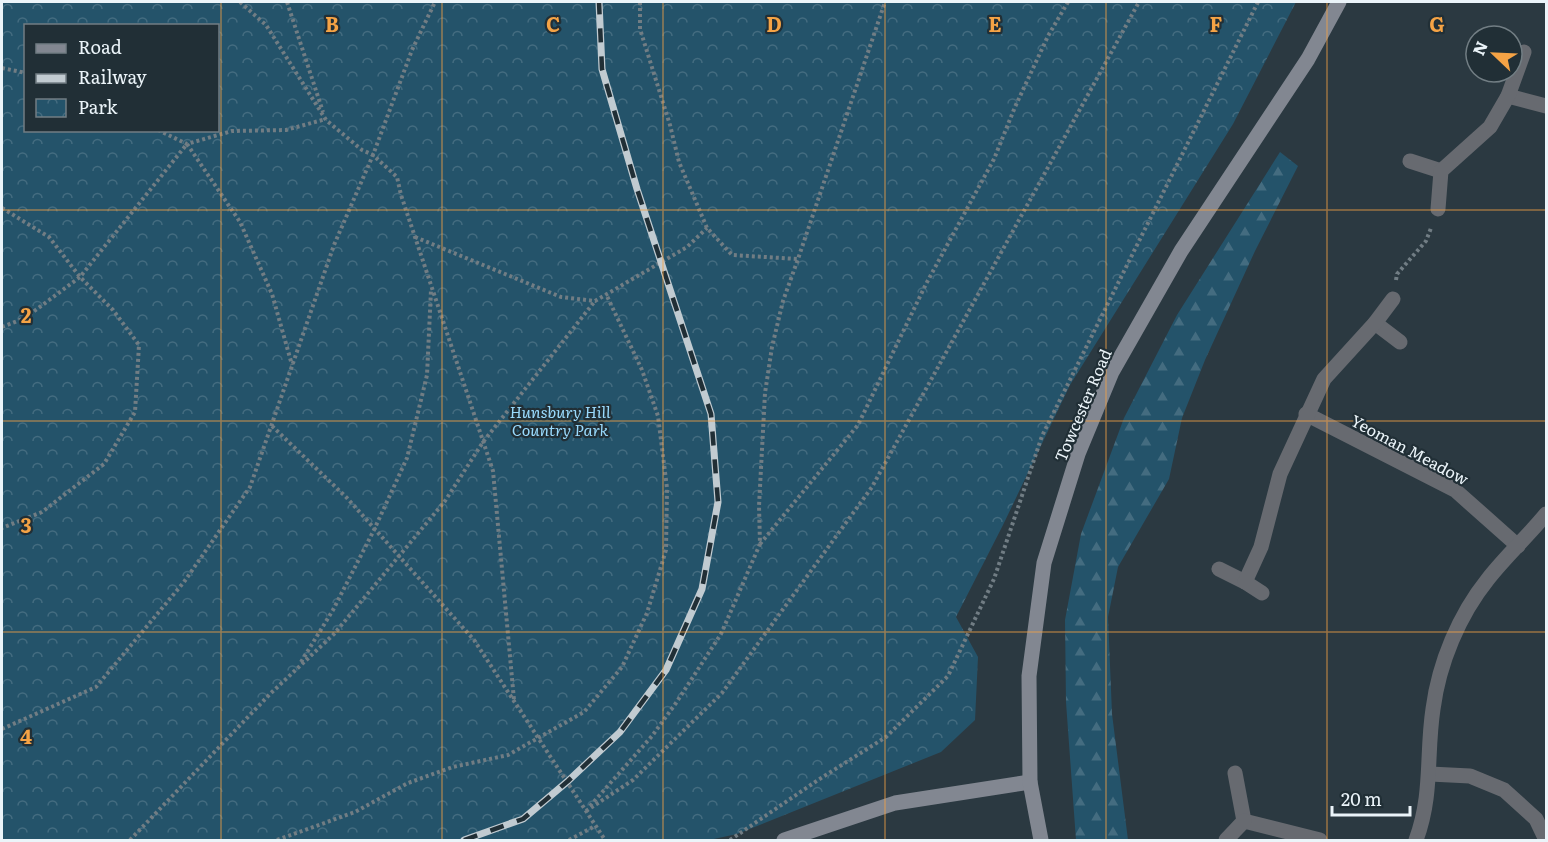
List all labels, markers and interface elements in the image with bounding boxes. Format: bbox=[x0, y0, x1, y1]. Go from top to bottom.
text: B bbox=[325, 8, 339, 38]
text: C bbox=[546, 8, 560, 38]
text: D bbox=[766, 8, 782, 38]
text: E bbox=[988, 8, 1002, 38]
text: F bbox=[1210, 8, 1223, 38]
text: G bbox=[1429, 8, 1445, 38]
legend bbox=[24, 24, 219, 132]
north arrow bbox=[1464, 24, 1524, 84]
text: Road bbox=[78, 33, 122, 60]
text: N bbox=[1466, 37, 1493, 59]
text: Railway bbox=[78, 63, 147, 90]
text: Park bbox=[78, 93, 119, 120]
text: 2 bbox=[21, 299, 32, 329]
street label: Towcester Road bbox=[1047, 345, 1117, 465]
park label: Hunsbury Hill Country Park bbox=[510, 399, 611, 441]
street label: Yeoman Meadow bbox=[1347, 408, 1473, 490]
text: 3 bbox=[20, 509, 32, 539]
text: 4 bbox=[20, 720, 32, 750]
scale bar bbox=[1332, 779, 1410, 817]
text: 20 m bbox=[1341, 785, 1382, 812]

